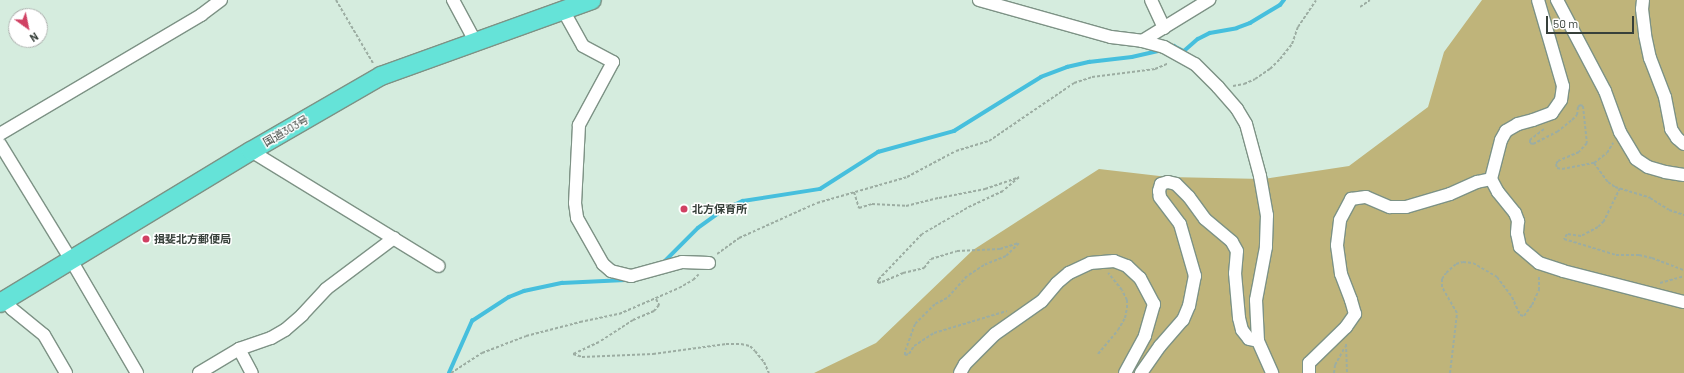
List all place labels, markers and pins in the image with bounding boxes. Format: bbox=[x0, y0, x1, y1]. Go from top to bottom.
place label: 北方保育所 bbox=[692, 202, 747, 216]
marker: 北方保育所 bbox=[679, 204, 689, 214]
place label: 揖斐北方郵便局 bbox=[154, 232, 231, 246]
marker: 揖斐北方郵便局 bbox=[141, 234, 151, 244]

